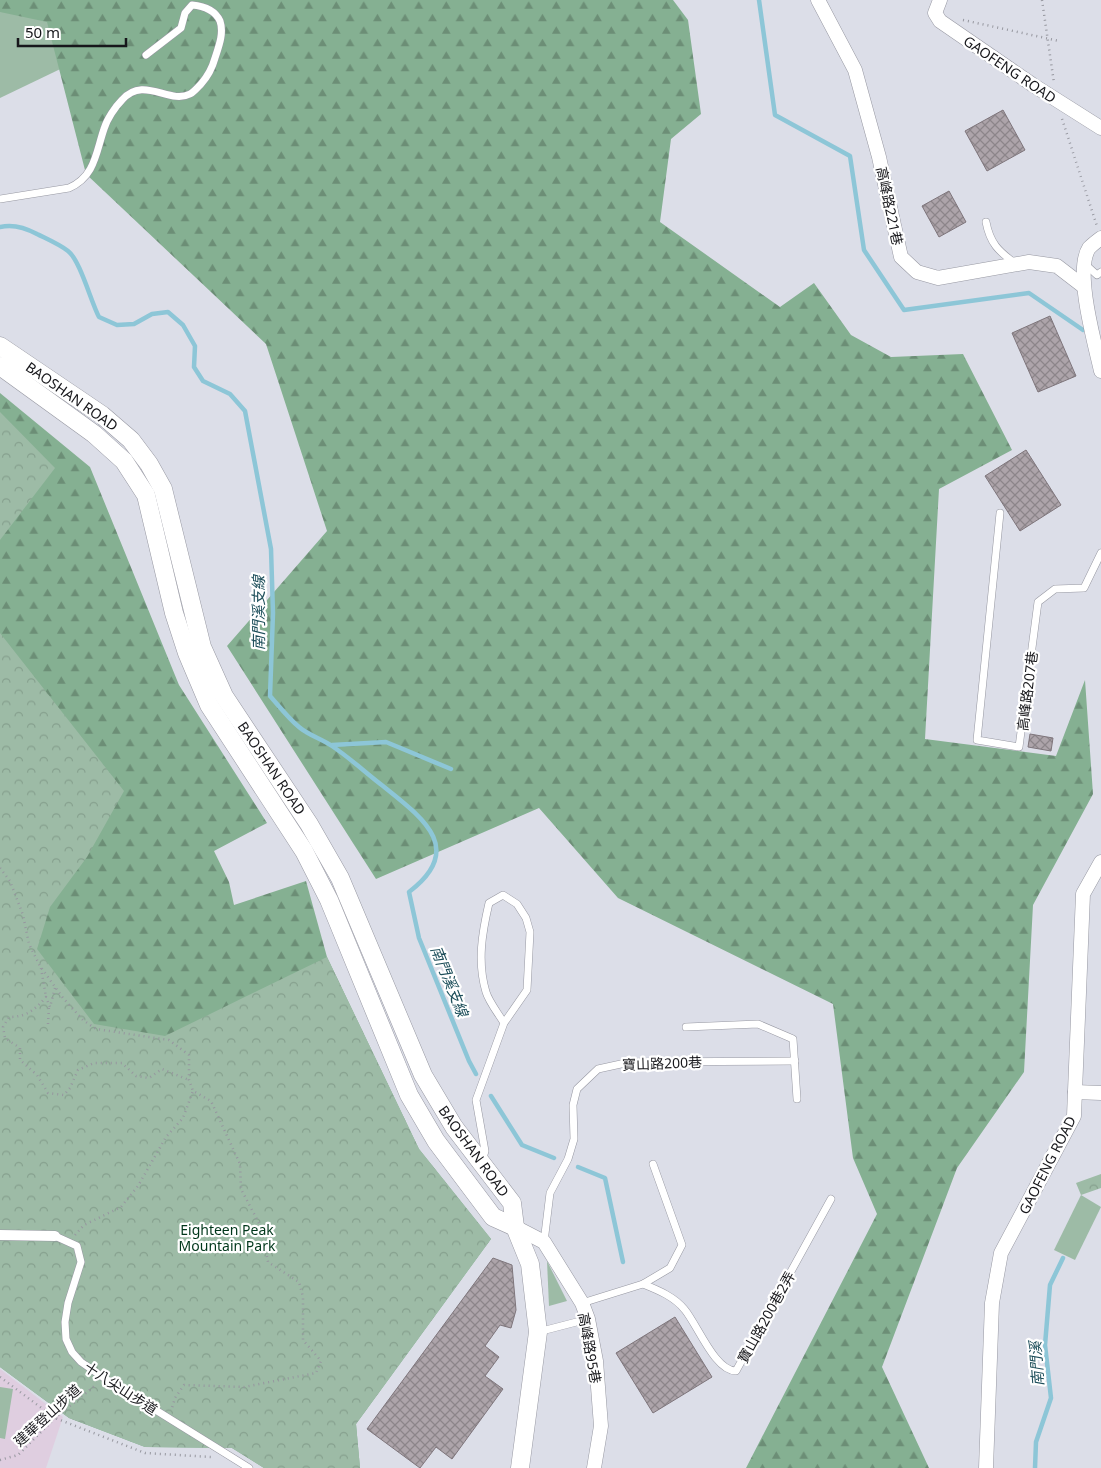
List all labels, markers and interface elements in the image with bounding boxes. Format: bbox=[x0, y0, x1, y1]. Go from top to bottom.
scale bar bbox=[18, 15, 125, 47]
text: 50 m bbox=[25, 22, 60, 42]
street label: GAOFENG ROAD bbox=[960, 31, 1060, 107]
street label: 高峰路221巷 bbox=[872, 165, 908, 247]
street label: BAOSHAN ROAD bbox=[22, 357, 122, 435]
water label: 南門溪支線 bbox=[248, 574, 268, 651]
street label: 高峰路207巷 bbox=[1013, 650, 1041, 732]
street label: BAOSHAN ROAD bbox=[234, 718, 310, 818]
water label: 南門溪支線 bbox=[427, 942, 474, 1021]
street label: 寶山路200巷 bbox=[622, 1052, 702, 1074]
street label: BAOSHAN ROAD bbox=[434, 1102, 514, 1200]
street label: GAOFENG ROAD bbox=[1014, 1113, 1080, 1217]
park label: Eighteen Peak Mountain Park bbox=[179, 1220, 276, 1255]
street label: 寶山路200巷2弄 bbox=[733, 1268, 799, 1366]
street label: 高峰路95巷 bbox=[574, 1311, 606, 1385]
water label: 南門溪 bbox=[1024, 1339, 1048, 1387]
street label: 十八尖山步道 bbox=[81, 1357, 161, 1419]
street label: 建華登山步道 bbox=[9, 1380, 85, 1450]

